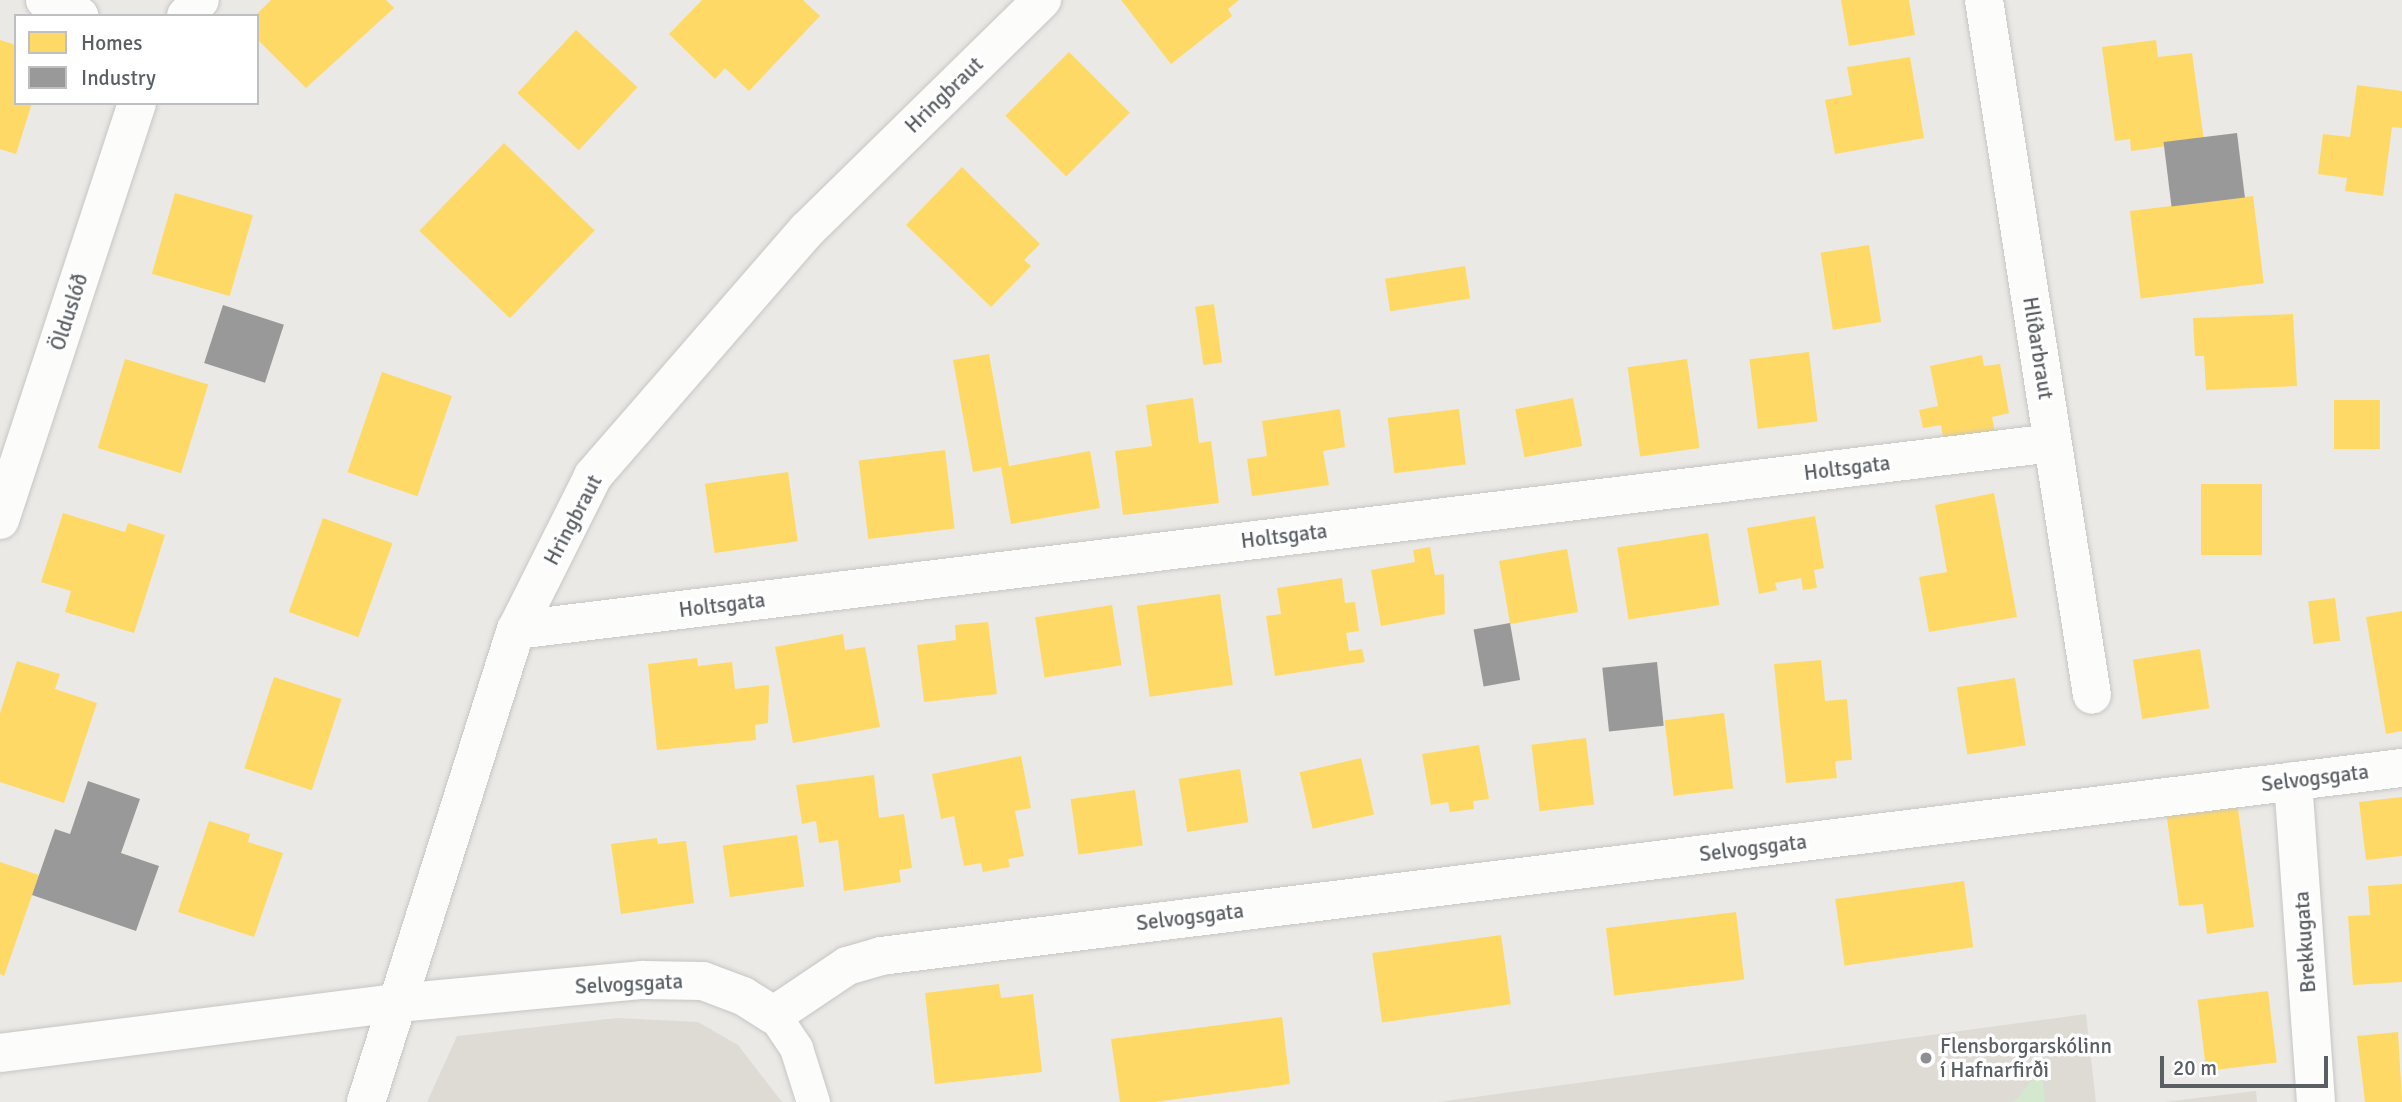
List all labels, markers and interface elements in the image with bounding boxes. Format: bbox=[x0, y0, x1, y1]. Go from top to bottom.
legend bbox=[14, 14, 259, 105]
text: Homes bbox=[81, 30, 143, 56]
street label: Hringbraut bbox=[900, 52, 988, 138]
text: Industry bbox=[81, 65, 156, 91]
street label: Ölduslóð bbox=[45, 270, 93, 354]
street label: Hlíðarbraut bbox=[2017, 295, 2059, 401]
street label: Holtsgata bbox=[1802, 450, 1892, 486]
street label: Hringbraut bbox=[539, 471, 607, 569]
street label: Holtsgata bbox=[1239, 518, 1329, 554]
street label: Holtsgata bbox=[677, 587, 767, 623]
street label: Selvogsgata bbox=[2260, 759, 2370, 797]
street label: Selvogsgata bbox=[1698, 829, 1808, 867]
street label: Brekkugata bbox=[2289, 890, 2321, 994]
street label: Selvogsgata bbox=[1135, 898, 1245, 936]
street label: Selvogsgata bbox=[574, 969, 684, 999]
place label: Flensborgarskólinn í Hafnarfirði bbox=[1940, 1033, 2112, 1083]
scale bar bbox=[2164, 1042, 2332, 1086]
marker: Flensborgarskólinn í Hafnarfirði bbox=[1918, 1050, 1934, 1066]
text: 20 m bbox=[2173, 1055, 2217, 1081]

